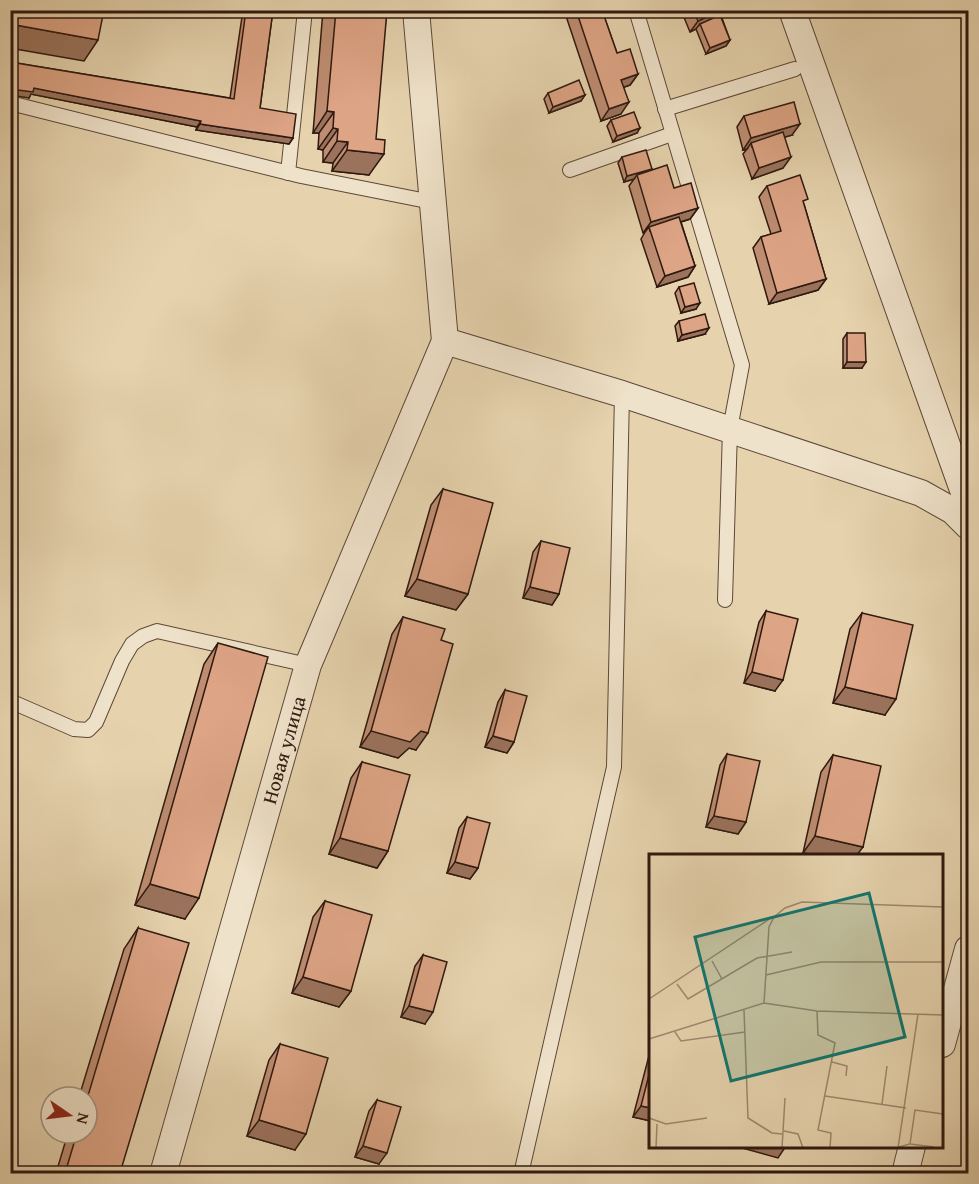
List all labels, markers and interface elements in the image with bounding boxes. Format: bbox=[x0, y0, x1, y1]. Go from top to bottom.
street label: Новая улица bbox=[254, 692, 313, 807]
inset map bbox=[649, 854, 943, 1148]
north arrow bbox=[39, 1085, 99, 1145]
text: N bbox=[71, 1111, 96, 1127]

